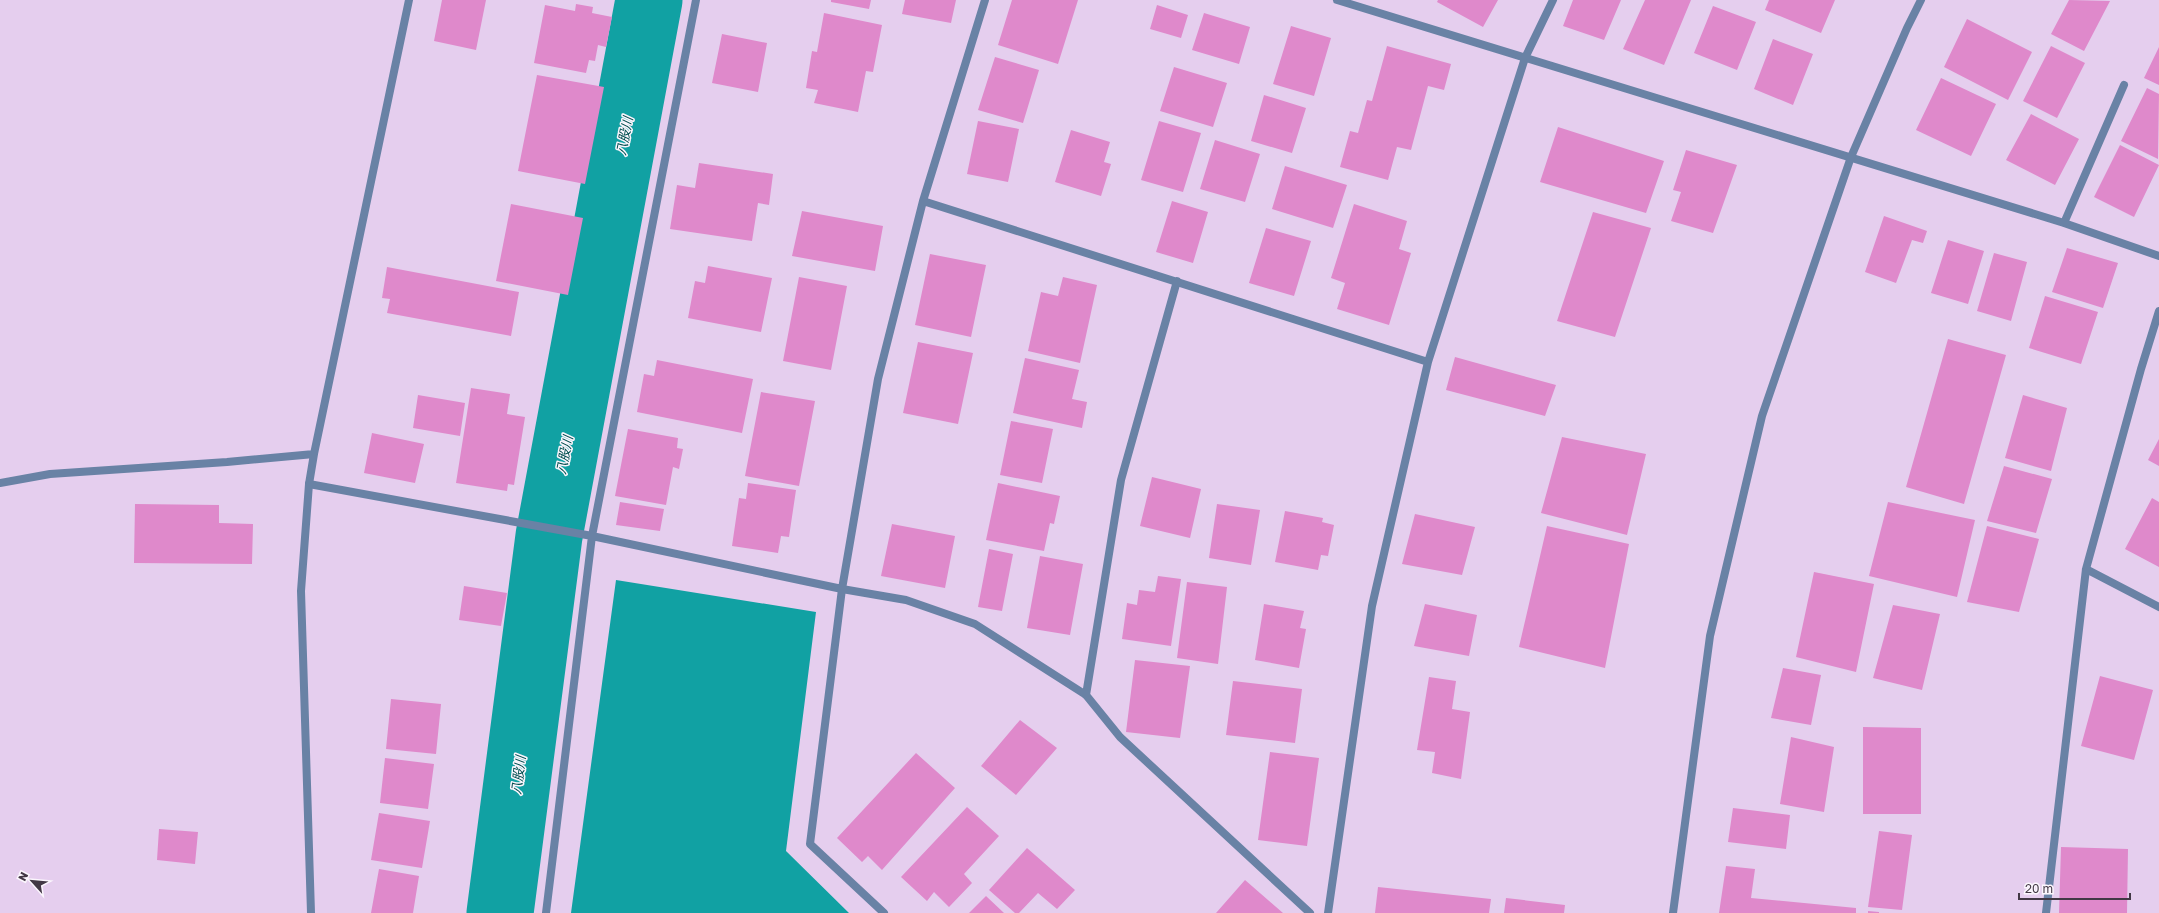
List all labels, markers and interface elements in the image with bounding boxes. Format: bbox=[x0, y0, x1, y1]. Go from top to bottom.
water label: 八股川 bbox=[612, 113, 636, 157]
water label: 八股川 bbox=[552, 432, 576, 476]
water label: 八股川 bbox=[508, 753, 529, 795]
north arrow bbox=[12, 861, 52, 901]
text: N bbox=[15, 870, 30, 883]
scale bar bbox=[2019, 875, 2130, 901]
text: 20 m bbox=[2025, 881, 2053, 896]

